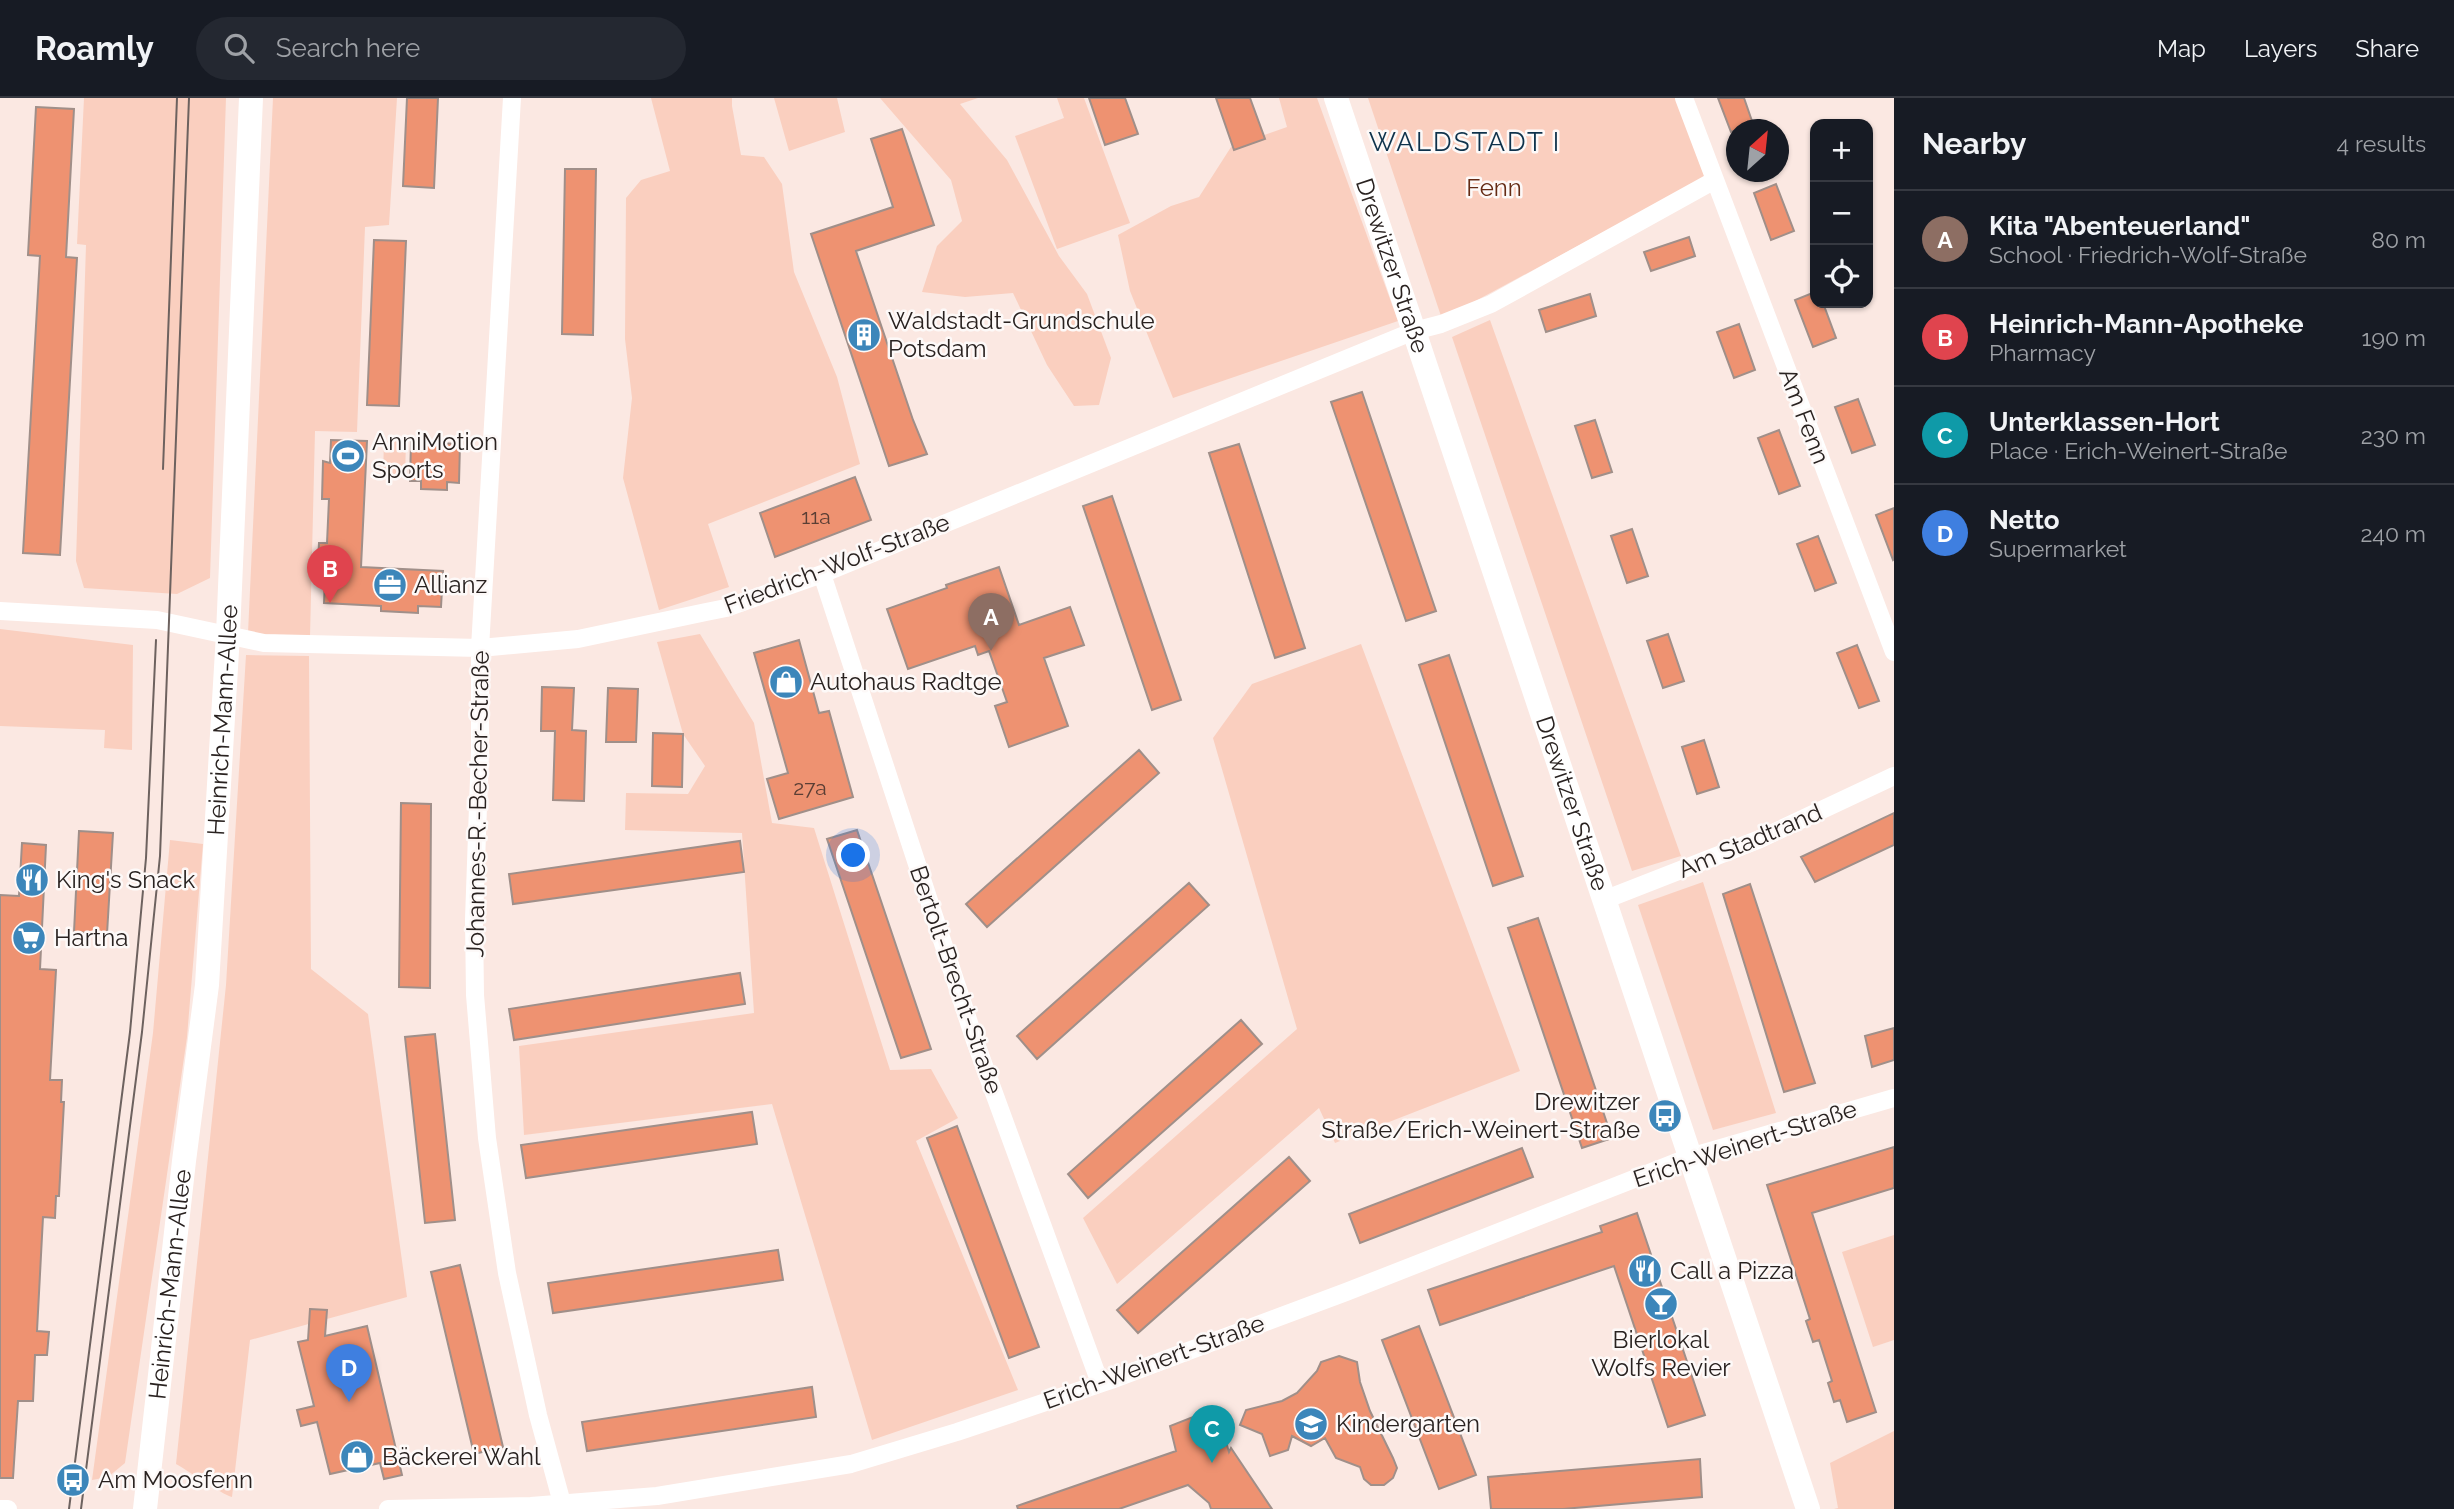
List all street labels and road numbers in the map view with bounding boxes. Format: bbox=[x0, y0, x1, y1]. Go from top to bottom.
street label: Drewitzer Straße bbox=[1350, 175, 1435, 357]
street label: Am Fenn bbox=[1773, 364, 1836, 468]
street label: Friedrich-Wolf-Straße bbox=[720, 507, 954, 620]
street label: Heinrich-Mann-Allee bbox=[201, 604, 243, 836]
street label: Johannes-R.-Becher-Straße bbox=[460, 650, 495, 958]
street label: Drewitzer Straße bbox=[1530, 712, 1615, 895]
street label: Am Stadtrand bbox=[1674, 797, 1826, 884]
street label: Bertolt-Brecht-Straße bbox=[904, 862, 1009, 1098]
street label: Erich-Weinert-Straße bbox=[1629, 1094, 1860, 1193]
street label: Heinrich-Mann-Allee bbox=[142, 1168, 197, 1401]
street label: Erich-Weinert-Straße bbox=[1039, 1308, 1268, 1415]

